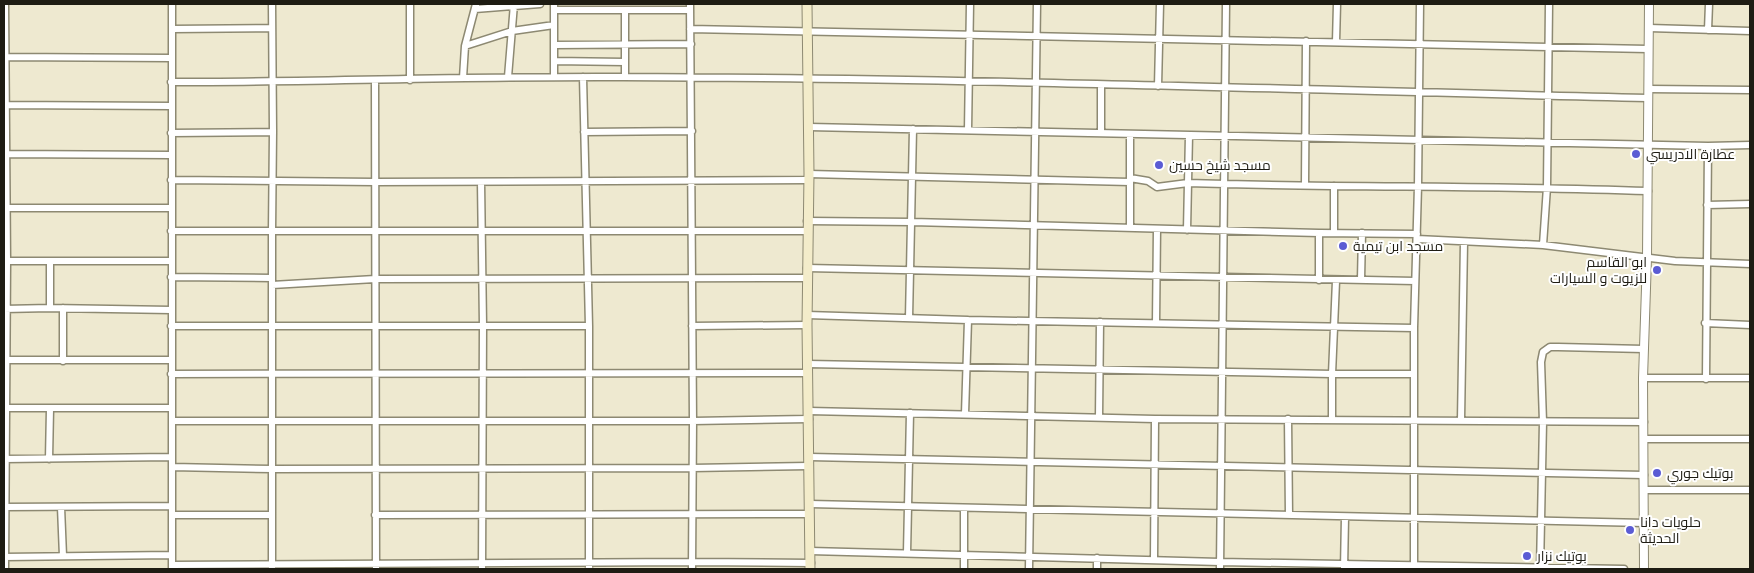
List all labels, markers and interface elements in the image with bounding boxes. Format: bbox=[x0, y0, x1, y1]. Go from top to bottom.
place label: عطارة الادريسي bbox=[1646, 147, 1735, 165]
marker: عطارة الادريسي bbox=[1630, 148, 1642, 160]
place label: مسجد شيخ حسين bbox=[1169, 158, 1271, 175]
marker: مسجد شيخ حسين bbox=[1153, 159, 1165, 171]
place label: مسجد ابن تيمية bbox=[1353, 239, 1443, 256]
marker: مسجد ابن تيمية bbox=[1337, 240, 1349, 252]
place label: ابو القاسم للزيوت و السيارات bbox=[1550, 255, 1647, 288]
marker: ابو القاسم للزيوت و السيارات bbox=[1651, 264, 1663, 276]
place label: بوتيك جوري bbox=[1667, 466, 1734, 485]
marker: بوتيك جوري bbox=[1651, 467, 1663, 479]
place label: حلويات دانا الحديثة bbox=[1640, 515, 1701, 548]
marker: حلويات دانا الحديثة bbox=[1624, 524, 1636, 536]
place label: بوتيك نزار bbox=[1536, 549, 1587, 566]
marker: بوتيك نزار bbox=[1521, 550, 1533, 562]

